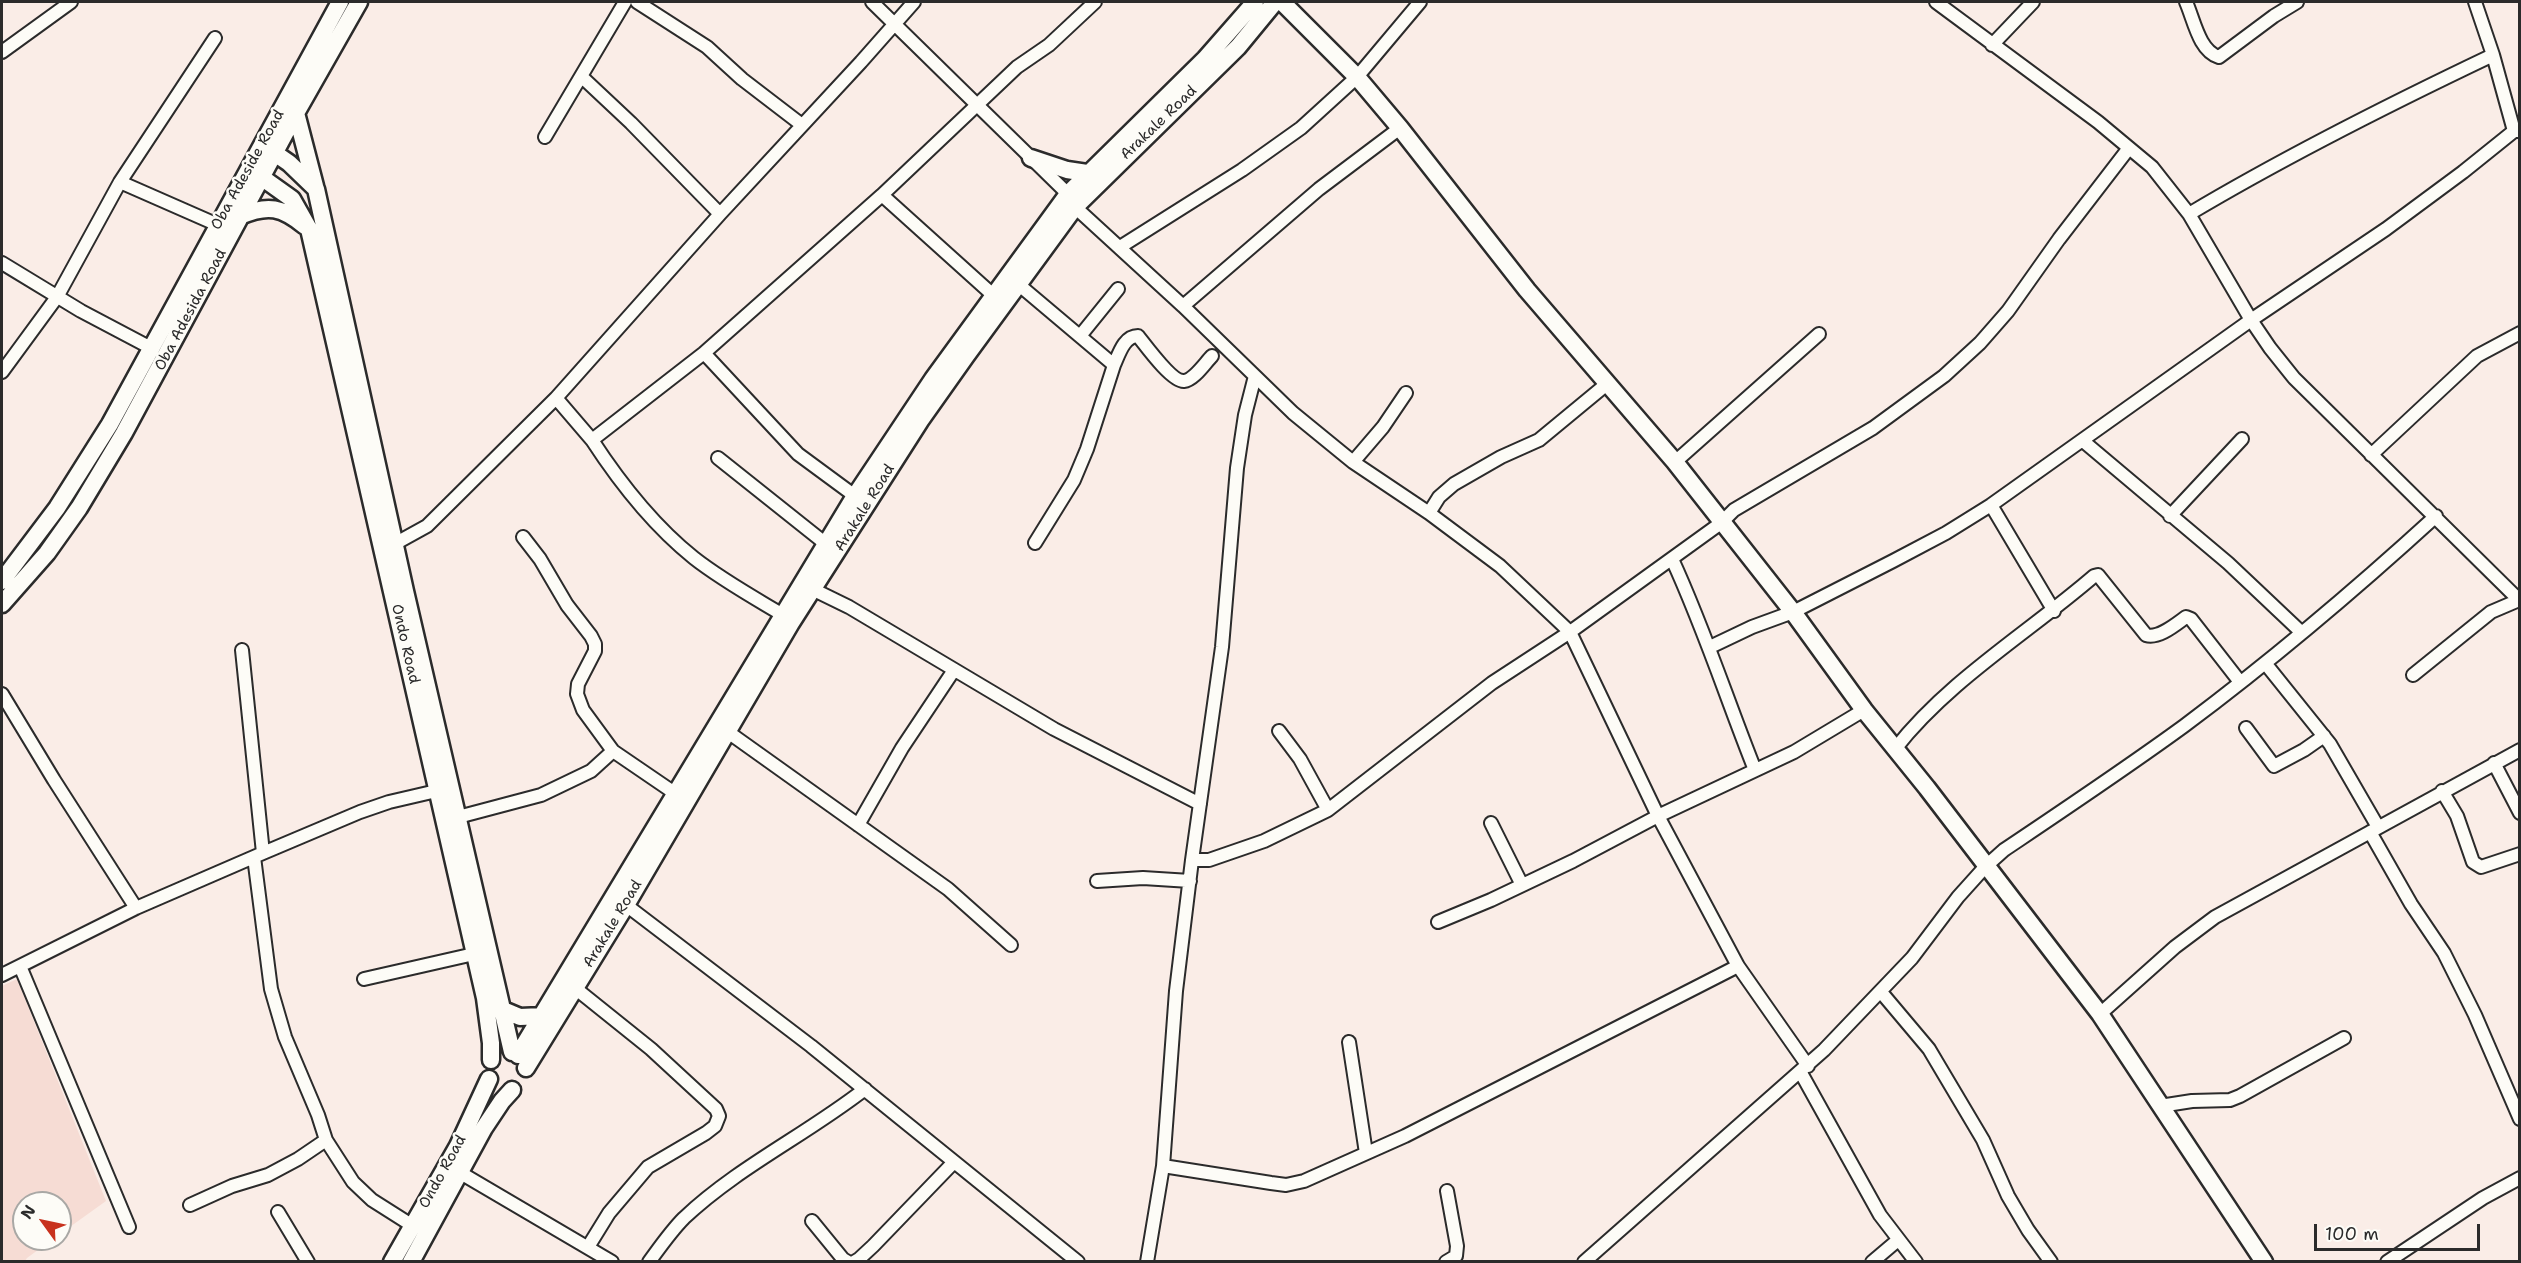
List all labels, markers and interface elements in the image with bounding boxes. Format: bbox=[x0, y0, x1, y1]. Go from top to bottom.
street label: Arakale Road bbox=[1117, 82, 1201, 164]
street label: Oba Adeside Road bbox=[208, 107, 288, 233]
street label: Oba Adesida Road bbox=[151, 246, 231, 374]
street label: Arakale Road bbox=[831, 461, 899, 555]
street label: Ondo Road bbox=[387, 602, 423, 686]
street label: Arakale Road bbox=[580, 877, 646, 971]
street label: Ondo Road bbox=[415, 1132, 471, 1212]
north arrow bbox=[12, 1191, 72, 1251]
text: N bbox=[16, 1201, 40, 1223]
scale bar bbox=[2317, 1212, 2484, 1250]
text: 100 m bbox=[2325, 1222, 2379, 1246]

